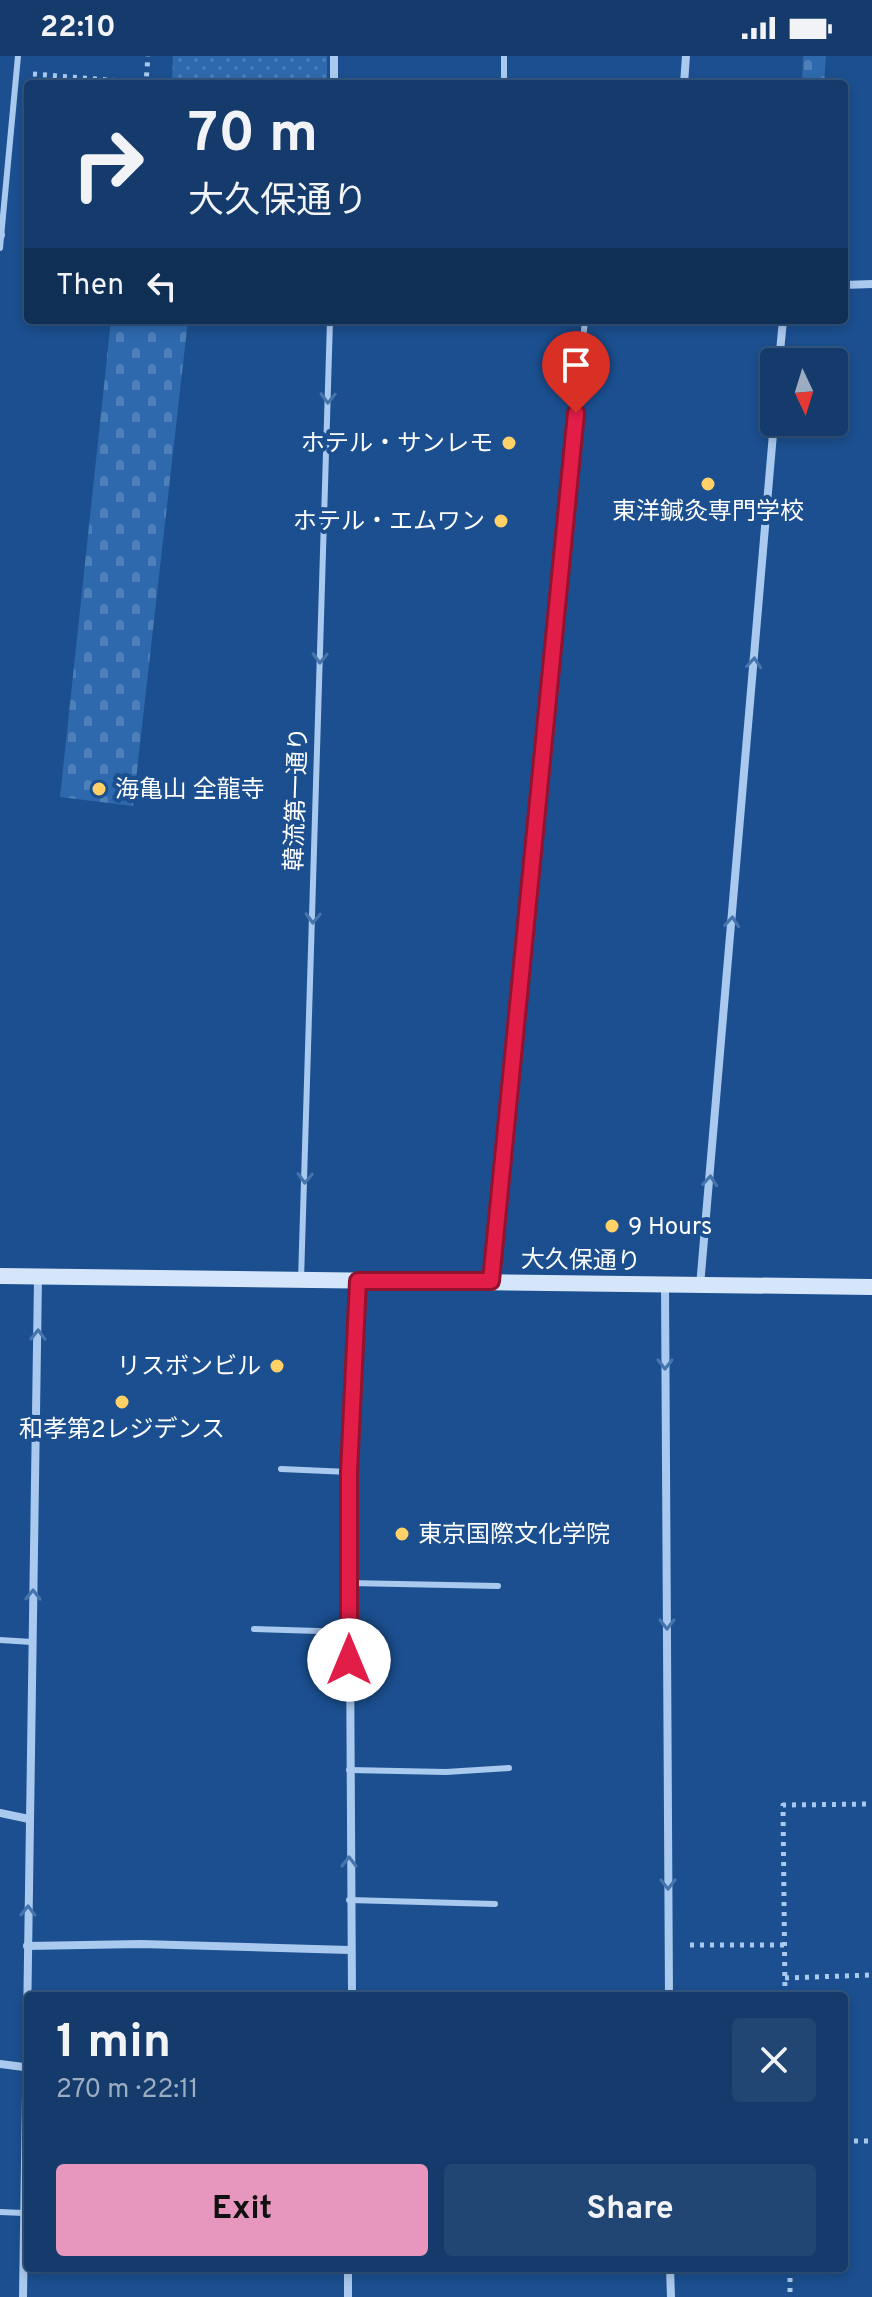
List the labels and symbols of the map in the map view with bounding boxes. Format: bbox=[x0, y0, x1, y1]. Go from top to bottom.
pin bbox=[542, 331, 610, 413]
north arrow bbox=[760, 348, 848, 436]
one-way arrow bbox=[320, 392, 337, 405]
place label: ホテル・サンレモ bbox=[301, 430, 493, 460]
marker: ホテル・サンレモ bbox=[500, 434, 518, 452]
marker: 東洋鍼灸専門学校 bbox=[699, 475, 717, 493]
place label: 東洋鍼灸専門学校 bbox=[612, 498, 804, 528]
place label: ホテル・エムワン bbox=[293, 508, 485, 538]
marker: ホテル・エムワン bbox=[492, 512, 510, 530]
one-way arrow bbox=[312, 652, 329, 665]
one-way arrow bbox=[745, 656, 762, 669]
street label: 韓流第一通り bbox=[280, 727, 316, 872]
place label: 海亀山 全龍寺 bbox=[115, 776, 265, 806]
marker: 海亀山 全龍寺 bbox=[90, 780, 108, 798]
one-way arrow bbox=[304, 912, 321, 925]
one-way arrow bbox=[723, 915, 740, 928]
one-way arrow bbox=[296, 1172, 313, 1185]
one-way arrow bbox=[701, 1174, 718, 1187]
place label: 9 Hours bbox=[628, 1213, 712, 1243]
marker: 9 Hours bbox=[603, 1217, 621, 1235]
street label: 大久保通り bbox=[521, 1246, 641, 1278]
one-way arrow bbox=[29, 1328, 47, 1341]
place label: リスボンビル bbox=[117, 1353, 261, 1383]
marker: リスボンビル bbox=[268, 1357, 286, 1375]
one-way arrow bbox=[656, 1358, 674, 1371]
marker: 和孝第2レジデンス bbox=[113, 1393, 131, 1411]
place label: 和孝第2レジデンス bbox=[19, 1416, 225, 1446]
place label: 東京国際文化学院 bbox=[418, 1521, 610, 1551]
marker: 東京国際文化学院 bbox=[393, 1525, 411, 1543]
one-way arrow bbox=[25, 1588, 42, 1601]
position arrow bbox=[307, 1618, 391, 1702]
one-way arrow bbox=[658, 1618, 675, 1631]
one-way arrow bbox=[340, 1855, 358, 1868]
one-way arrow bbox=[659, 1878, 677, 1891]
one-way arrow bbox=[19, 1904, 37, 1917]

